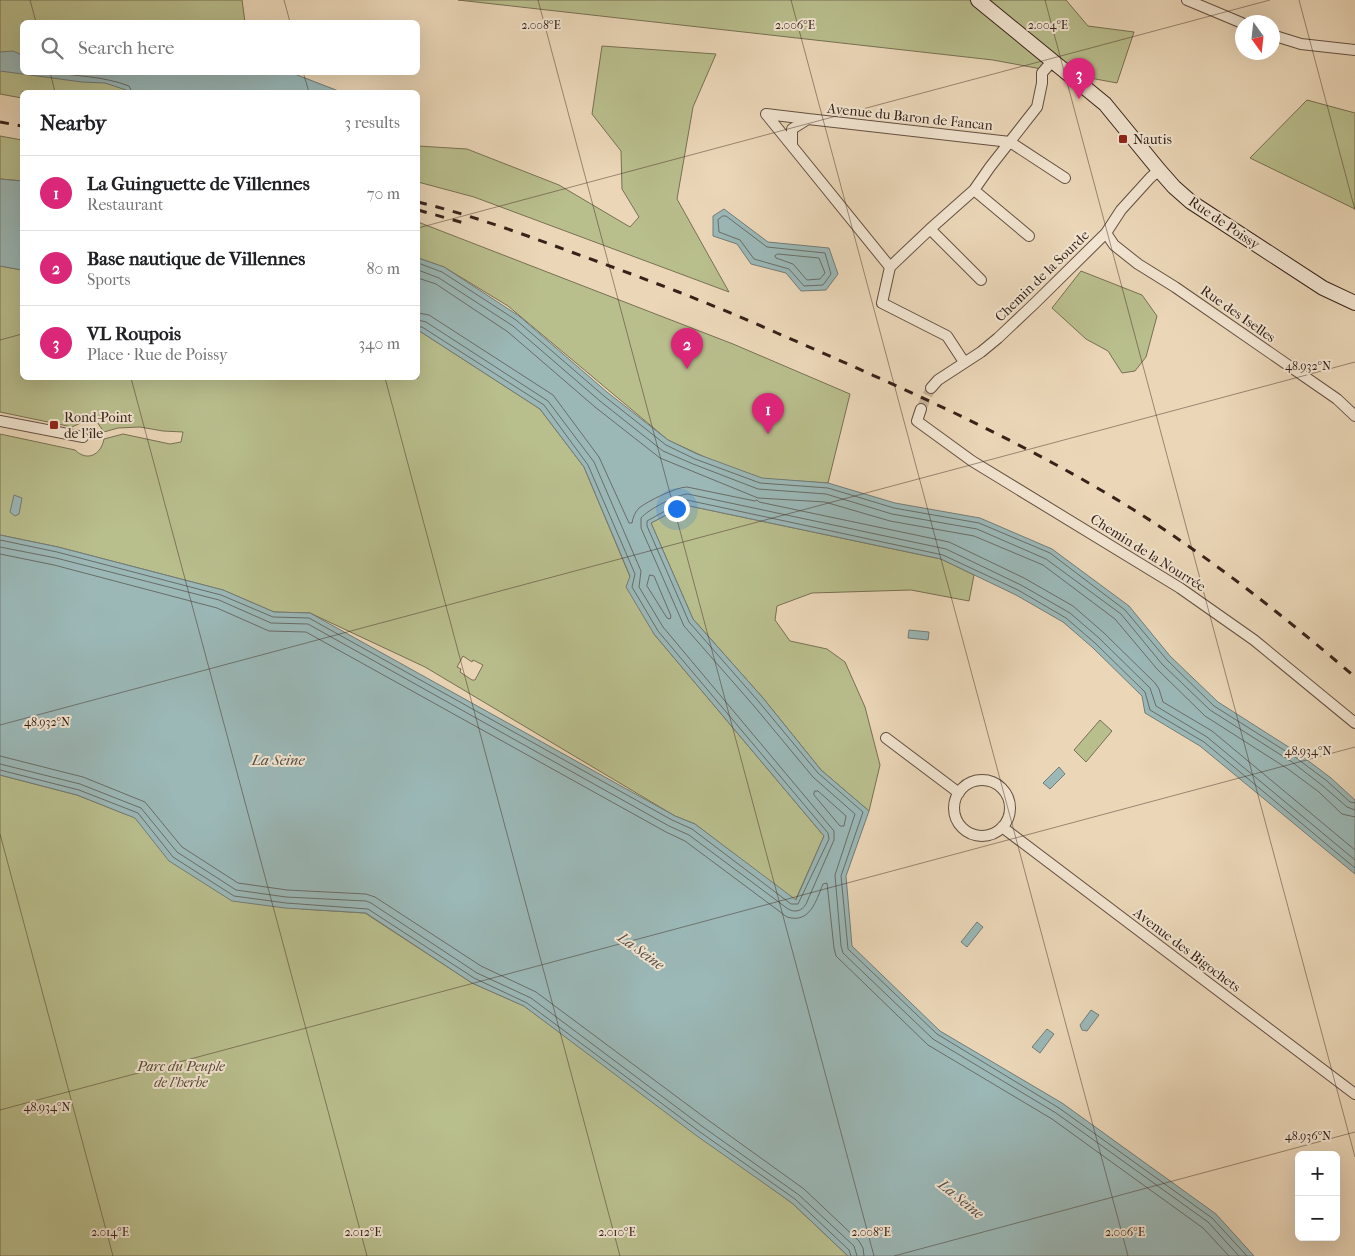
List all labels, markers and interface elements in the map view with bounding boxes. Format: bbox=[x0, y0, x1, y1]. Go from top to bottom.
north arrow bbox=[1235, 15, 1280, 60]
text: 2.008°E bbox=[521, 18, 561, 32]
text: 2.006°E bbox=[775, 18, 815, 32]
text: 2.004°E bbox=[1028, 18, 1068, 32]
search box bbox=[20, 20, 420, 75]
icon: search bbox=[38, 34, 66, 62]
text: Search here bbox=[78, 37, 174, 59]
pin: 3 bbox=[1063, 58, 1095, 99]
street label: Avenue du Baron de Fancan bbox=[825, 100, 994, 134]
text: Nearby bbox=[40, 111, 106, 135]
text: 3 results bbox=[344, 113, 400, 132]
place label: Nautis bbox=[1133, 131, 1172, 148]
marker: Nautis bbox=[1117, 133, 1129, 145]
text: La Guinguette de Villennes bbox=[87, 173, 310, 195]
text: 1 bbox=[53, 184, 59, 203]
text: 70 m bbox=[367, 184, 400, 203]
street label: Rue de Poissy bbox=[1185, 193, 1263, 253]
text: Restaurant bbox=[87, 195, 163, 214]
street label: Chemin de la Sourde bbox=[991, 227, 1093, 325]
text: Base nautique de Villennes bbox=[87, 248, 305, 270]
text: 2 bbox=[52, 259, 60, 278]
text: 80 m bbox=[366, 259, 400, 278]
text: Sports bbox=[87, 270, 130, 289]
street label: Rue des Iselles bbox=[1197, 282, 1279, 346]
text: VL Roupois bbox=[87, 323, 181, 345]
pin: 2 bbox=[671, 328, 703, 369]
text: 3 bbox=[53, 334, 59, 353]
text: 340 m bbox=[358, 334, 400, 353]
text: Place · Rue de Poissy bbox=[87, 345, 228, 364]
text: 48.932°N bbox=[1285, 359, 1331, 373]
pin: 1 bbox=[752, 393, 784, 434]
place label: Rond-Point de l'île bbox=[64, 409, 133, 442]
marker: Rond-Point de l'île bbox=[48, 419, 60, 431]
your location bbox=[664, 496, 690, 522]
street label: Chemin de la Nourrée bbox=[1087, 511, 1209, 595]
text: 48.932°N bbox=[24, 715, 70, 729]
text: 48.934°N bbox=[1284, 744, 1332, 758]
water label: La Seine bbox=[251, 751, 305, 769]
street label: Avenue des Bigochets bbox=[1129, 904, 1244, 996]
water label: La Seine bbox=[613, 928, 668, 974]
park label: Parc du Peuple de l'herbe bbox=[136, 1058, 225, 1091]
text: 48.934°N bbox=[23, 1100, 71, 1114]
text: 48.936°N bbox=[1285, 1129, 1331, 1143]
map controls bbox=[1295, 1151, 1340, 1241]
button: + bbox=[1295, 1151, 1340, 1196]
water label: La Seine bbox=[934, 1175, 988, 1223]
button: − bbox=[1295, 1196, 1340, 1241]
text: 2.014°E bbox=[91, 1225, 129, 1239]
text: 2.012°E bbox=[344, 1225, 382, 1239]
text: 2.010°E bbox=[598, 1225, 636, 1239]
text: 2.008°E bbox=[851, 1225, 891, 1239]
text: 2.006°E bbox=[1105, 1225, 1145, 1239]

